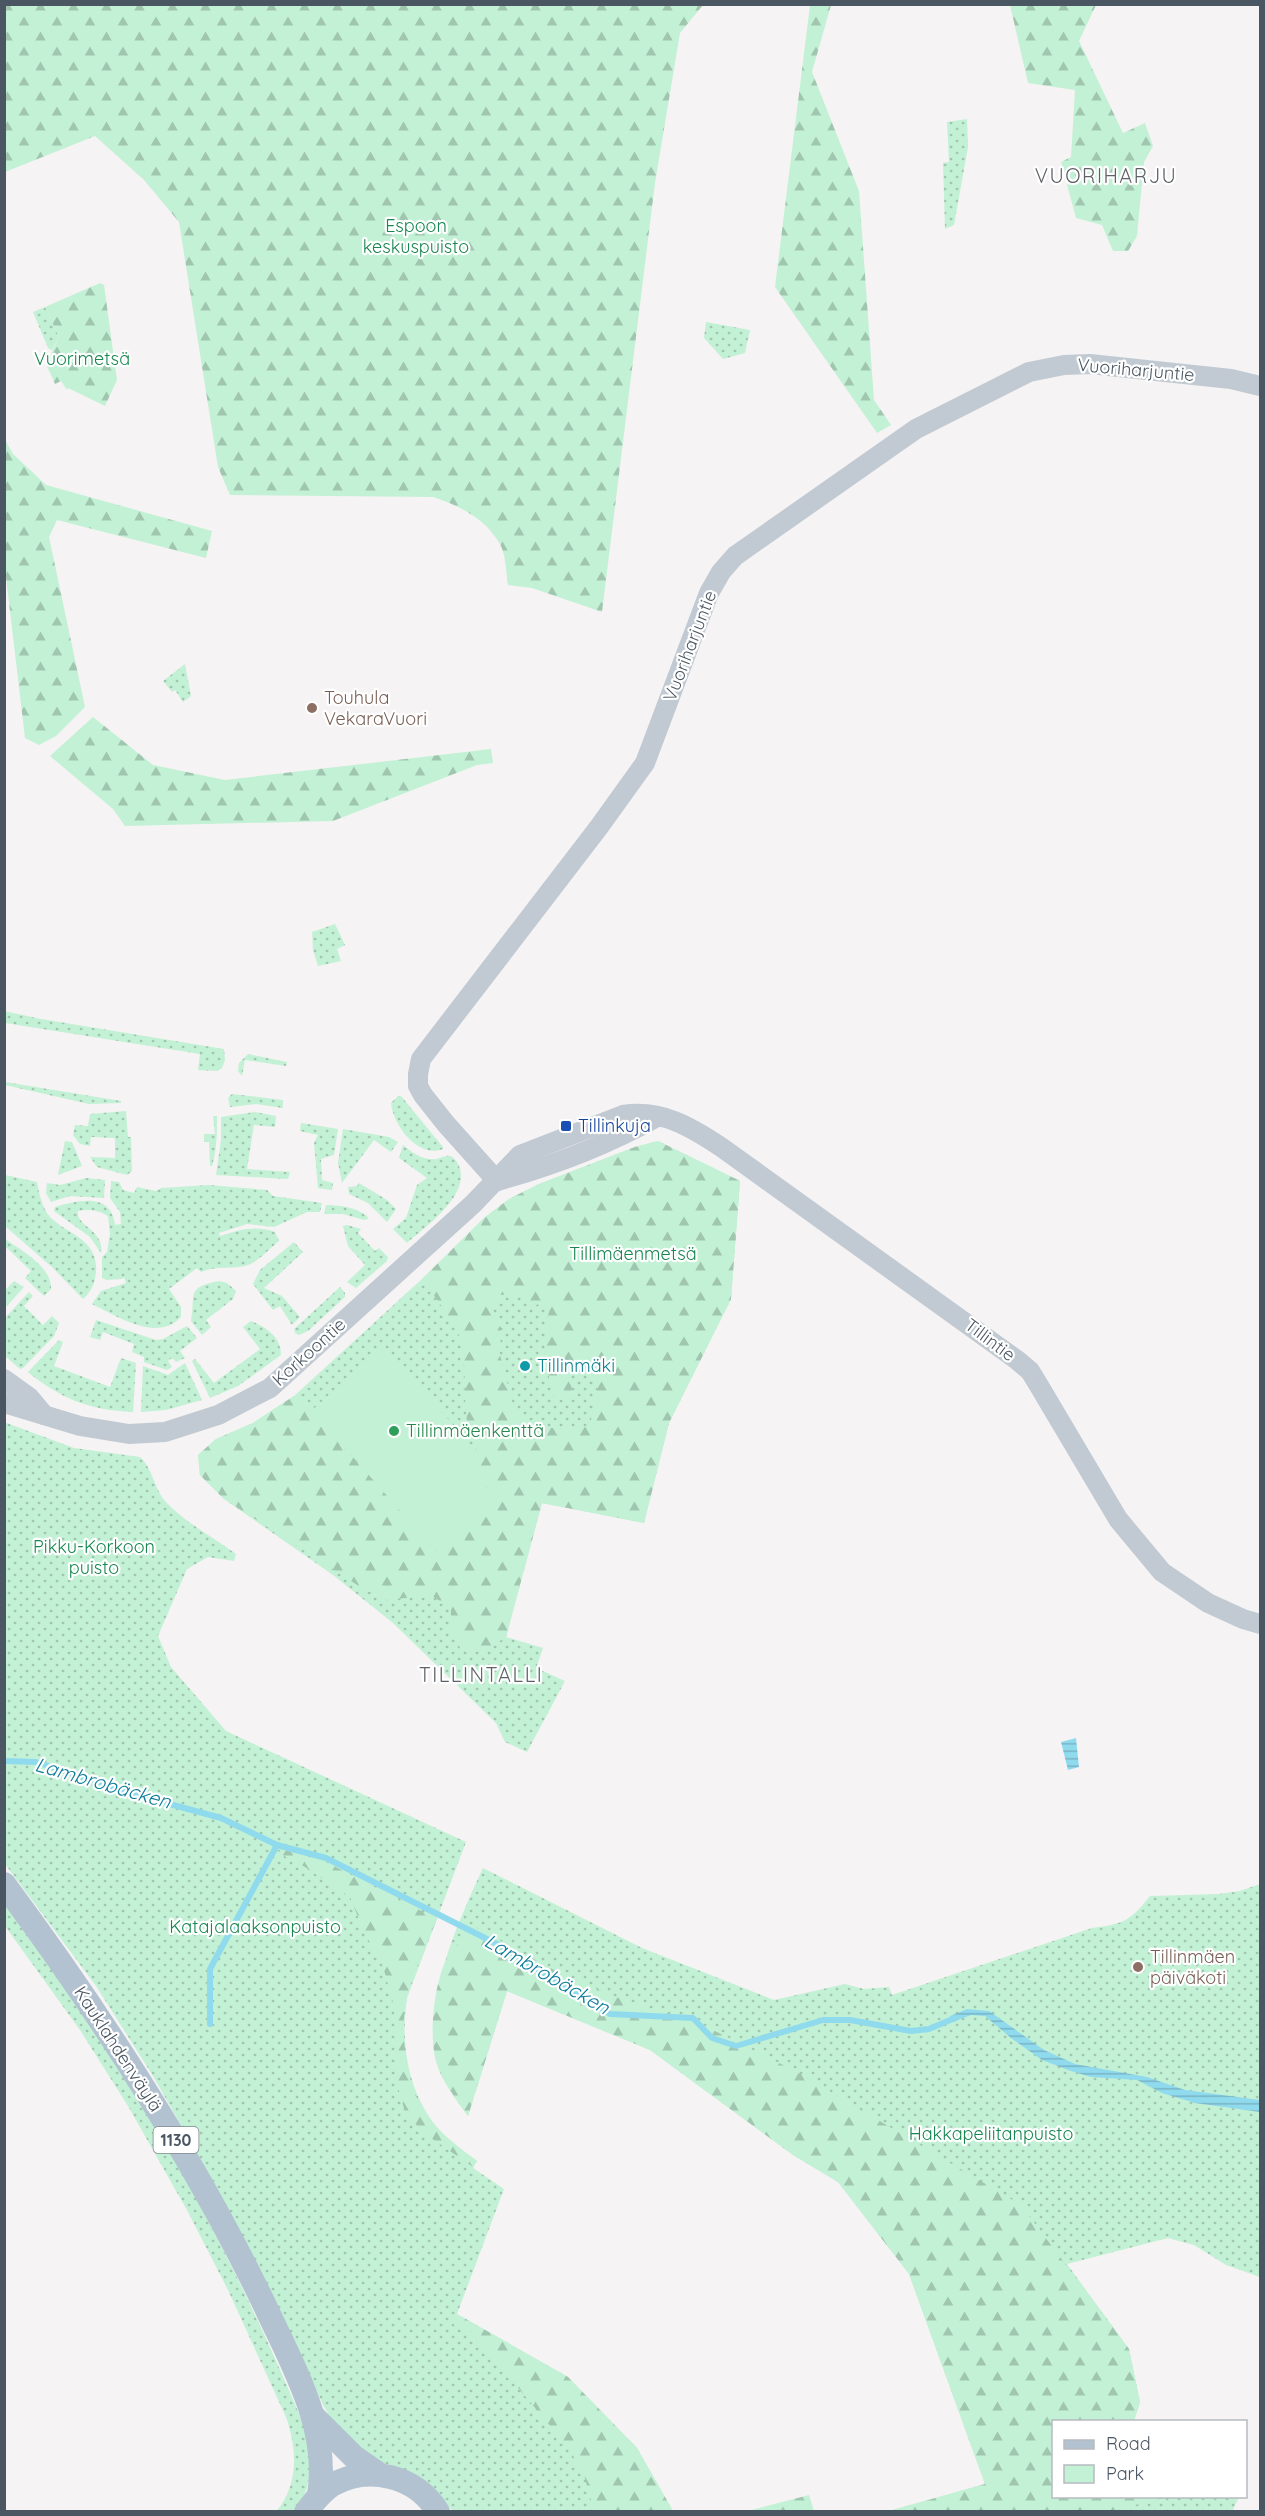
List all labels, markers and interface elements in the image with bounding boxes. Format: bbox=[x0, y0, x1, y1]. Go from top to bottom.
district label: VUORIHARJU bbox=[1035, 163, 1177, 188]
park label: Espoon keskuspuisto bbox=[363, 214, 469, 258]
park label: Vuorimetsä bbox=[34, 347, 130, 370]
street label: Vuoriharjuntie bbox=[1077, 353, 1195, 386]
street label: Vuoriharjuntie bbox=[658, 587, 721, 705]
place label: Touhula VekaraVuori bbox=[324, 686, 427, 730]
marker: Touhula VekaraVuori bbox=[305, 701, 319, 715]
place label: Tillinkuja bbox=[578, 1114, 651, 1137]
marker: Tillinkuja bbox=[559, 1119, 573, 1133]
park label: Tillimäenmetsä bbox=[569, 1242, 697, 1265]
street label: Korkoontie bbox=[267, 1313, 350, 1391]
street label: Tillintie bbox=[960, 1313, 1020, 1366]
place label: Tillinmäki bbox=[537, 1354, 615, 1377]
marker: Tillinmäki bbox=[518, 1359, 532, 1373]
place label: Tillinmäenkenttä bbox=[406, 1419, 544, 1442]
marker: Tillinmäenkenttä bbox=[387, 1424, 401, 1438]
park label: Pikku-Korkoon puisto bbox=[33, 1535, 155, 1579]
district label: TILLINTALLI bbox=[419, 1662, 543, 1687]
water label: Lambrobäcken bbox=[32, 1751, 174, 1814]
park label: Katajalaaksonpuisto bbox=[169, 1915, 341, 1938]
water label: Lambrobäcken bbox=[480, 1928, 615, 2020]
place label: Tillinmäen päiväkoti bbox=[1150, 1945, 1235, 1989]
marker: Tillinmäen päiväkoti bbox=[1131, 1960, 1145, 1974]
street label: Kauklahdenväylä bbox=[69, 1982, 168, 2116]
park label: Hakkapeliitanpuisto bbox=[909, 2122, 1073, 2145]
road number: 1130 bbox=[154, 2127, 198, 2153]
legend bbox=[1052, 2420, 1247, 2498]
text: Road bbox=[1106, 2432, 1151, 2455]
text: Park bbox=[1106, 2462, 1144, 2485]

